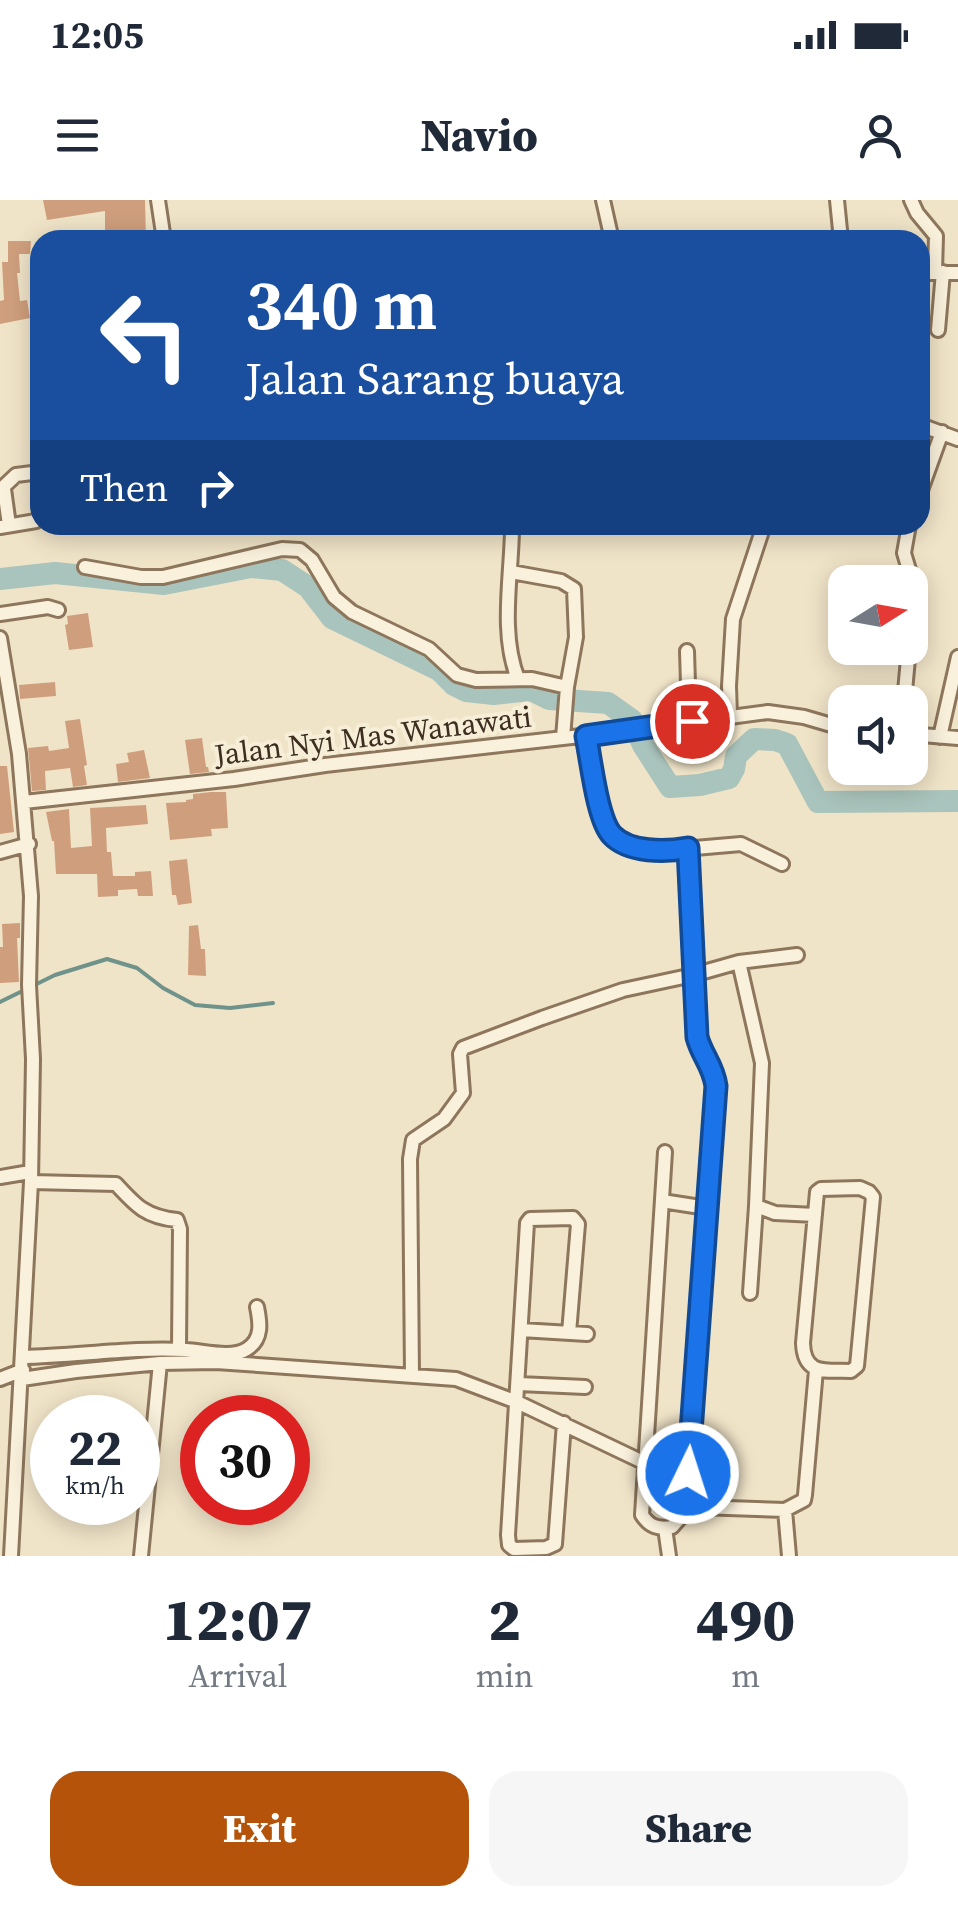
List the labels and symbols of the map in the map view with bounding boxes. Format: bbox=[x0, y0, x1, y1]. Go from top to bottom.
north arrow bbox=[828, 565, 928, 665]
pin bbox=[650, 679, 735, 764]
street label: Jalan Nyi Mas Wanawati bbox=[211, 696, 534, 775]
speed limit sign: 30 bbox=[180, 1395, 310, 1525]
position arrow bbox=[636, 1421, 740, 1525]

